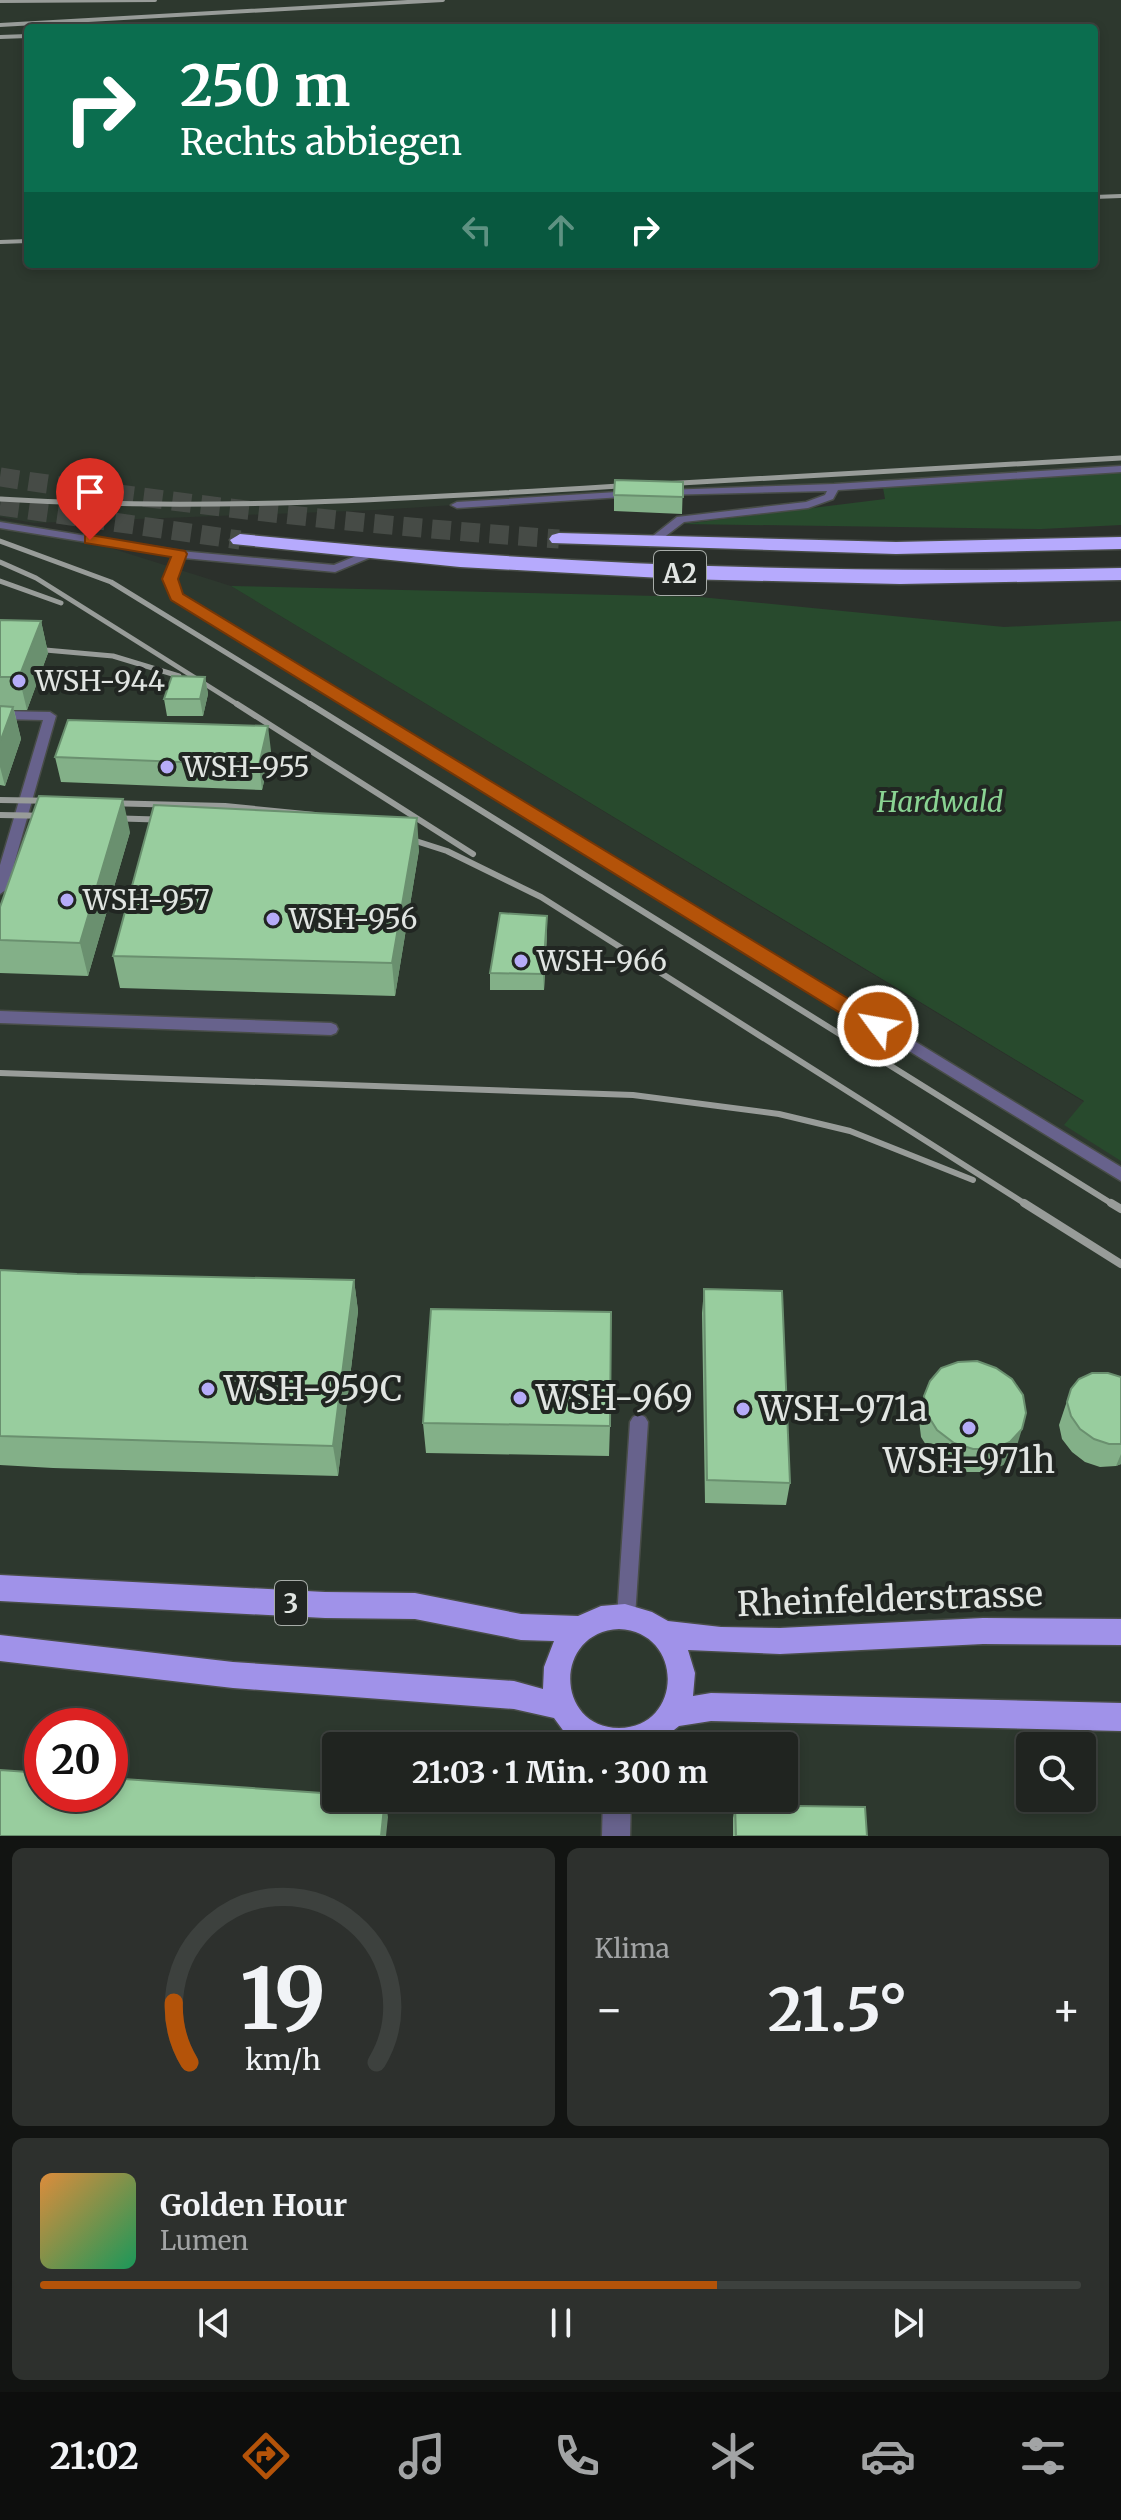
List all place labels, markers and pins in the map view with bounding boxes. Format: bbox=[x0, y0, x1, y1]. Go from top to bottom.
pin bbox=[56, 458, 124, 540]
place label: WSH-944 bbox=[34, 663, 165, 699]
marker: WSH-944 bbox=[10, 672, 28, 690]
place label: WSH-955 bbox=[182, 749, 310, 785]
marker: WSH-955 bbox=[158, 758, 176, 776]
place label: WSH-957 bbox=[82, 882, 210, 918]
marker: WSH-957 bbox=[58, 891, 76, 909]
place label: WSH-956 bbox=[288, 901, 417, 937]
marker: WSH-956 bbox=[264, 910, 282, 928]
place label: WSH-966 bbox=[536, 943, 667, 979]
marker: WSH-966 bbox=[512, 952, 530, 970]
place label: WSH-959C bbox=[223, 1368, 402, 1410]
place label: WSH-969 bbox=[535, 1377, 693, 1419]
marker: WSH-959C bbox=[199, 1380, 217, 1398]
place label: WSH-971a bbox=[758, 1388, 927, 1430]
marker: WSH-969 bbox=[511, 1389, 529, 1407]
marker: WSH-971a bbox=[734, 1400, 752, 1418]
marker: WSH-971h bbox=[960, 1419, 978, 1437]
place label: WSH-971h bbox=[882, 1440, 1055, 1482]

